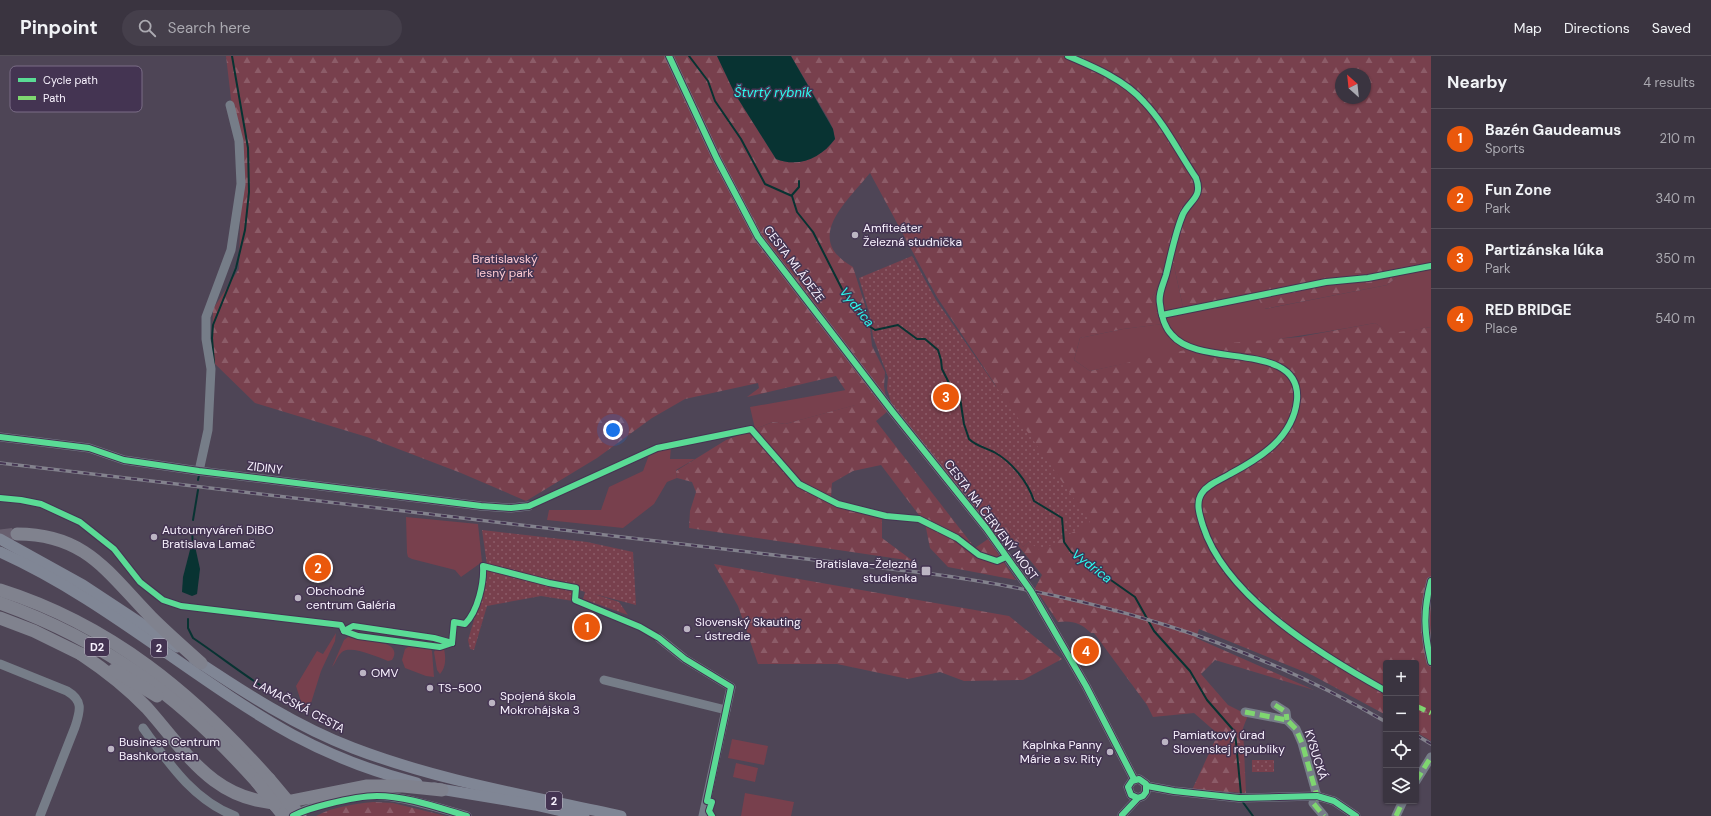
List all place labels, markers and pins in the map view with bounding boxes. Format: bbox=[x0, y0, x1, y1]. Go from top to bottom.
place label: Amfiteáter Železná studnička bbox=[863, 220, 962, 250]
marker: Amfiteáter Železná studnička bbox=[850, 230, 860, 240]
pin: 3 bbox=[933, 382, 959, 412]
place label: Autoumyváreň DiBO Bratislava Lamač bbox=[162, 522, 274, 552]
marker: Autoumyváreň DiBO Bratislava Lamač bbox=[149, 532, 159, 542]
pin: 2 bbox=[305, 553, 331, 583]
place label: Bratislava-Železná studienka bbox=[816, 556, 917, 586]
marker: Bratislava-Železná studienka bbox=[920, 565, 932, 577]
place label: Obchodné centrum Galéria bbox=[306, 583, 395, 613]
marker: Obchodné centrum Galéria bbox=[293, 593, 303, 603]
pin: 1 bbox=[574, 612, 600, 642]
place label: Slovenský Skauting - ústredie bbox=[695, 614, 801, 644]
marker: Slovenský Skauting - ústredie bbox=[682, 624, 692, 634]
pin: 4 bbox=[1073, 636, 1099, 666]
place label: OMV bbox=[371, 665, 398, 681]
marker: OMV bbox=[358, 668, 368, 678]
place label: TS-500 bbox=[438, 680, 482, 696]
marker: TS-500 bbox=[425, 683, 435, 693]
place label: Spojená škola Mokrohájska 3 bbox=[500, 688, 580, 718]
marker: Spojená škola Mokrohájska 3 bbox=[487, 698, 497, 708]
place label: Pamiatkový úrad Slovenskej republiky bbox=[1173, 727, 1285, 757]
place label: Business Centrum Bashkortostan bbox=[119, 734, 220, 764]
place label: Kaplnka Panny Márie a sv. Rity bbox=[1020, 737, 1102, 767]
marker: Pamiatkový úrad Slovenskej republiky bbox=[1160, 737, 1170, 747]
marker: Business Centrum Bashkortostan bbox=[106, 744, 116, 754]
marker: Kaplnka Panny Márie a sv. Rity bbox=[1105, 747, 1115, 757]

